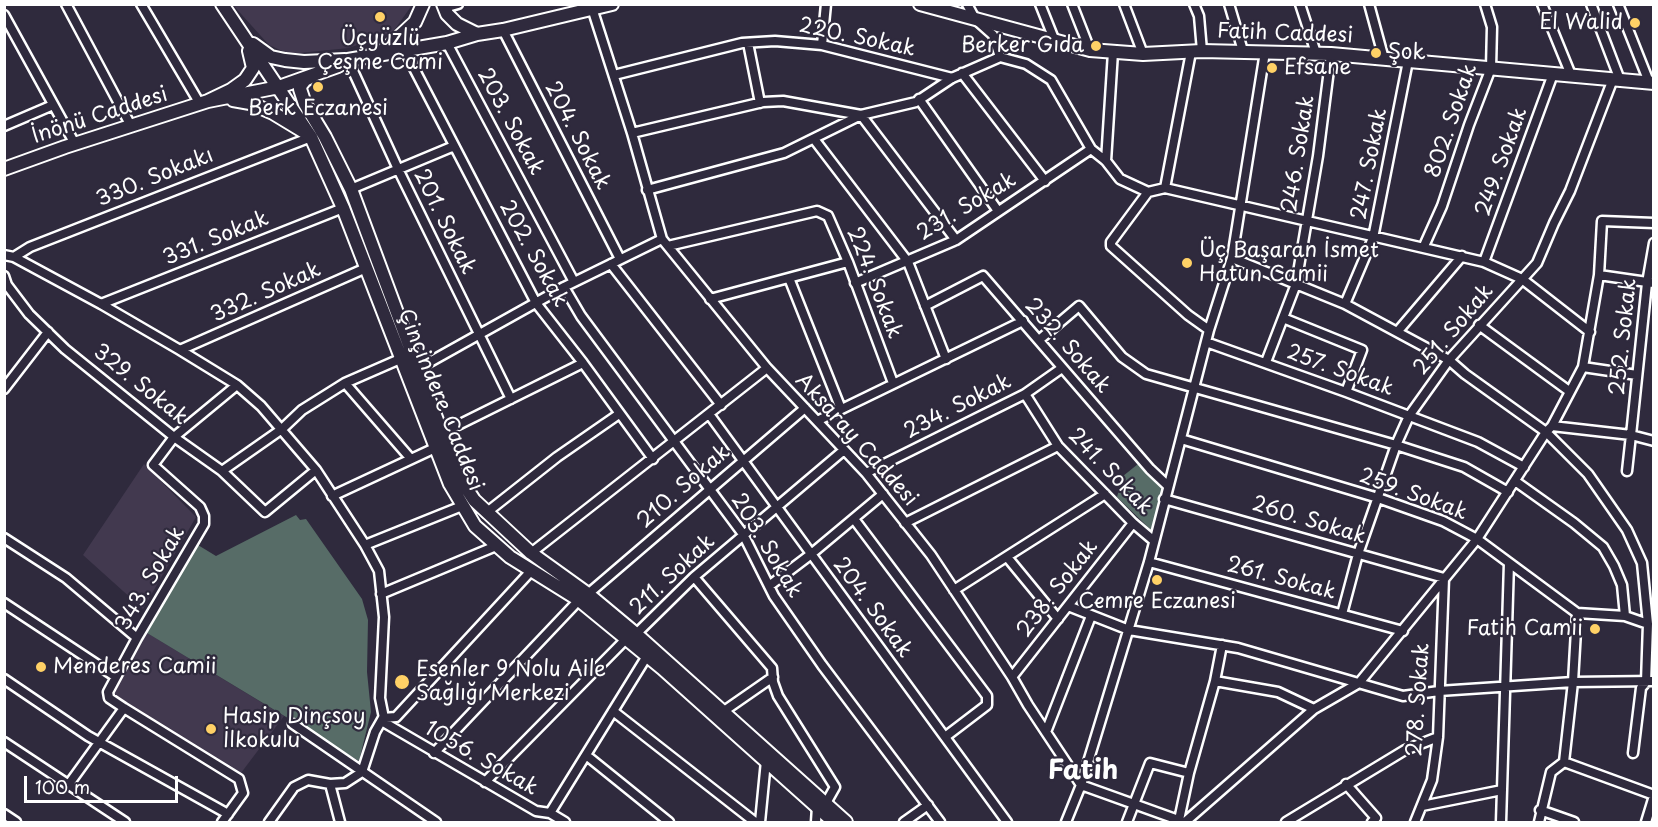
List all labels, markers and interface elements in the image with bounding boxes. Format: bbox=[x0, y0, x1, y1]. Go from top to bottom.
marker: Üçyüzlü Çeşme Cami bbox=[373, 10, 387, 24]
place label: El Walid bbox=[1539, 10, 1623, 36]
street label: 220. Sokak bbox=[797, 13, 917, 63]
marker: El Walid bbox=[1628, 16, 1642, 30]
street label: Fatih Caddesi bbox=[1217, 19, 1353, 49]
place label: Üçyüzlü Çeşme Cami bbox=[317, 26, 443, 76]
place label: Berker Gıda bbox=[961, 33, 1084, 59]
marker: Berker Gıda bbox=[1089, 39, 1103, 53]
place label: Şok bbox=[1388, 40, 1426, 66]
marker: Şok bbox=[1369, 46, 1383, 60]
place label: Efsane bbox=[1284, 55, 1351, 81]
marker: Efsane bbox=[1265, 61, 1279, 75]
street label: 802. Sokak bbox=[1421, 61, 1483, 181]
street label: 203. Sokak bbox=[471, 64, 549, 180]
street label: 204. Sokak bbox=[539, 78, 615, 194]
marker: Berk Eczanesi bbox=[311, 80, 325, 94]
street label: İnönü Caddesi bbox=[29, 82, 171, 150]
street label: 246. Sokak bbox=[1277, 94, 1321, 214]
place label: Berk Eczanesi bbox=[248, 96, 388, 122]
street label: 249. Sokak bbox=[1471, 104, 1533, 220]
street label: 247. Sokak bbox=[1347, 106, 1393, 222]
street label: 330. Sokakı bbox=[93, 143, 217, 213]
street label: 201. Sokak bbox=[408, 166, 480, 278]
street label: 231. Sokak bbox=[913, 168, 1021, 246]
street label: 202. Sokak bbox=[493, 196, 573, 312]
street label: 331. Sokak bbox=[160, 206, 272, 272]
street label: 224. Sokak bbox=[841, 224, 907, 342]
place label: Üç Başaran İsmet Hatun Camii bbox=[1199, 238, 1379, 288]
marker: Üç Başaran İsmet Hatun Camii bbox=[1180, 256, 1194, 270]
street label: 332. Sokak bbox=[207, 258, 325, 328]
street label: 252. Sokak bbox=[1605, 277, 1643, 397]
street label: 251. Sokak bbox=[1409, 280, 1499, 380]
street label: 232. Sokak bbox=[1019, 293, 1115, 399]
street label: Çinçindere Caddesi bbox=[392, 305, 488, 495]
street label: 329. Sokak bbox=[88, 339, 192, 431]
street label: 257. Sokak bbox=[1283, 340, 1397, 402]
street label: Aksaray Caddesi bbox=[790, 368, 922, 512]
street label: 234. Sokak bbox=[900, 369, 1016, 445]
street label: 241. Sokak bbox=[1063, 424, 1157, 520]
street label: 210. Sokak bbox=[632, 440, 736, 534]
street label: 259. Sokak bbox=[1356, 464, 1470, 526]
street label: 203. Sokak bbox=[725, 489, 807, 603]
street label: 260. Sokak bbox=[1249, 492, 1369, 550]
street label: 343. Sokak bbox=[111, 522, 191, 636]
street label: 211. Sokak bbox=[625, 530, 721, 620]
street label: 238. Sokak bbox=[1012, 535, 1104, 643]
street label: 261. Sokak bbox=[1224, 552, 1338, 606]
street label: 204. Sokak bbox=[827, 553, 917, 663]
marker: Cemre Eczanesi bbox=[1150, 573, 1164, 587]
place label: Cemre Eczanesi bbox=[1078, 589, 1236, 615]
place label: Fatih Camii bbox=[1467, 616, 1583, 642]
marker: Fatih Camii bbox=[1588, 622, 1602, 636]
street label: 278. Sokak bbox=[1402, 642, 1436, 758]
place label: Menderes Camii bbox=[53, 654, 217, 680]
place label: Esenler 9 Nolu Aile Sağlığı Merkezi bbox=[416, 657, 606, 707]
marker: Menderes Camii bbox=[34, 660, 48, 674]
marker: Esenler 9 Nolu Aile Sağlığı Merkezi bbox=[393, 673, 411, 691]
place label: Hasip Dinçsoy İlkokulu bbox=[223, 704, 365, 754]
street label: 1056. Sokak bbox=[420, 716, 542, 802]
marker: Hasip Dinçsoy İlkokulu bbox=[204, 722, 218, 736]
district label: Fatih bbox=[1048, 756, 1118, 788]
scale bar bbox=[27, 764, 182, 802]
text: 100 m bbox=[35, 773, 90, 800]

